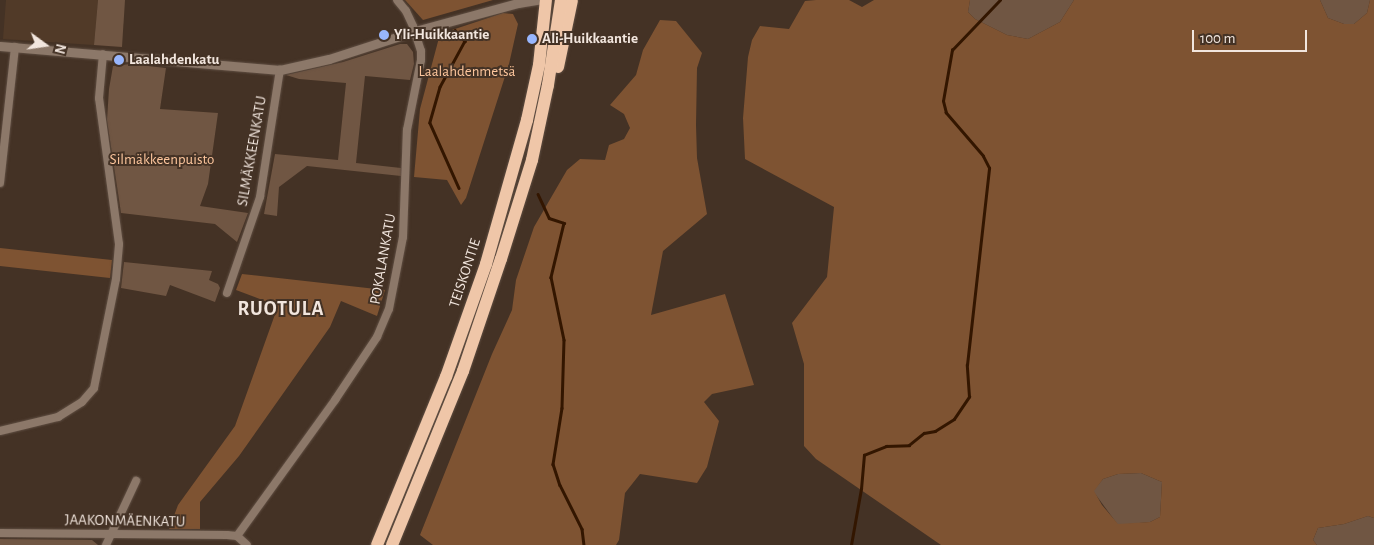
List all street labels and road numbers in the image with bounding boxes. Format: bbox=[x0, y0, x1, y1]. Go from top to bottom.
street label: SILMÄKKEENKATU bbox=[233, 94, 271, 208]
street label: POKALANKATU bbox=[366, 212, 400, 306]
street label: TEISKONTIE bbox=[445, 236, 485, 310]
street label: JAAKONMÄENKATU bbox=[65, 511, 185, 531]

